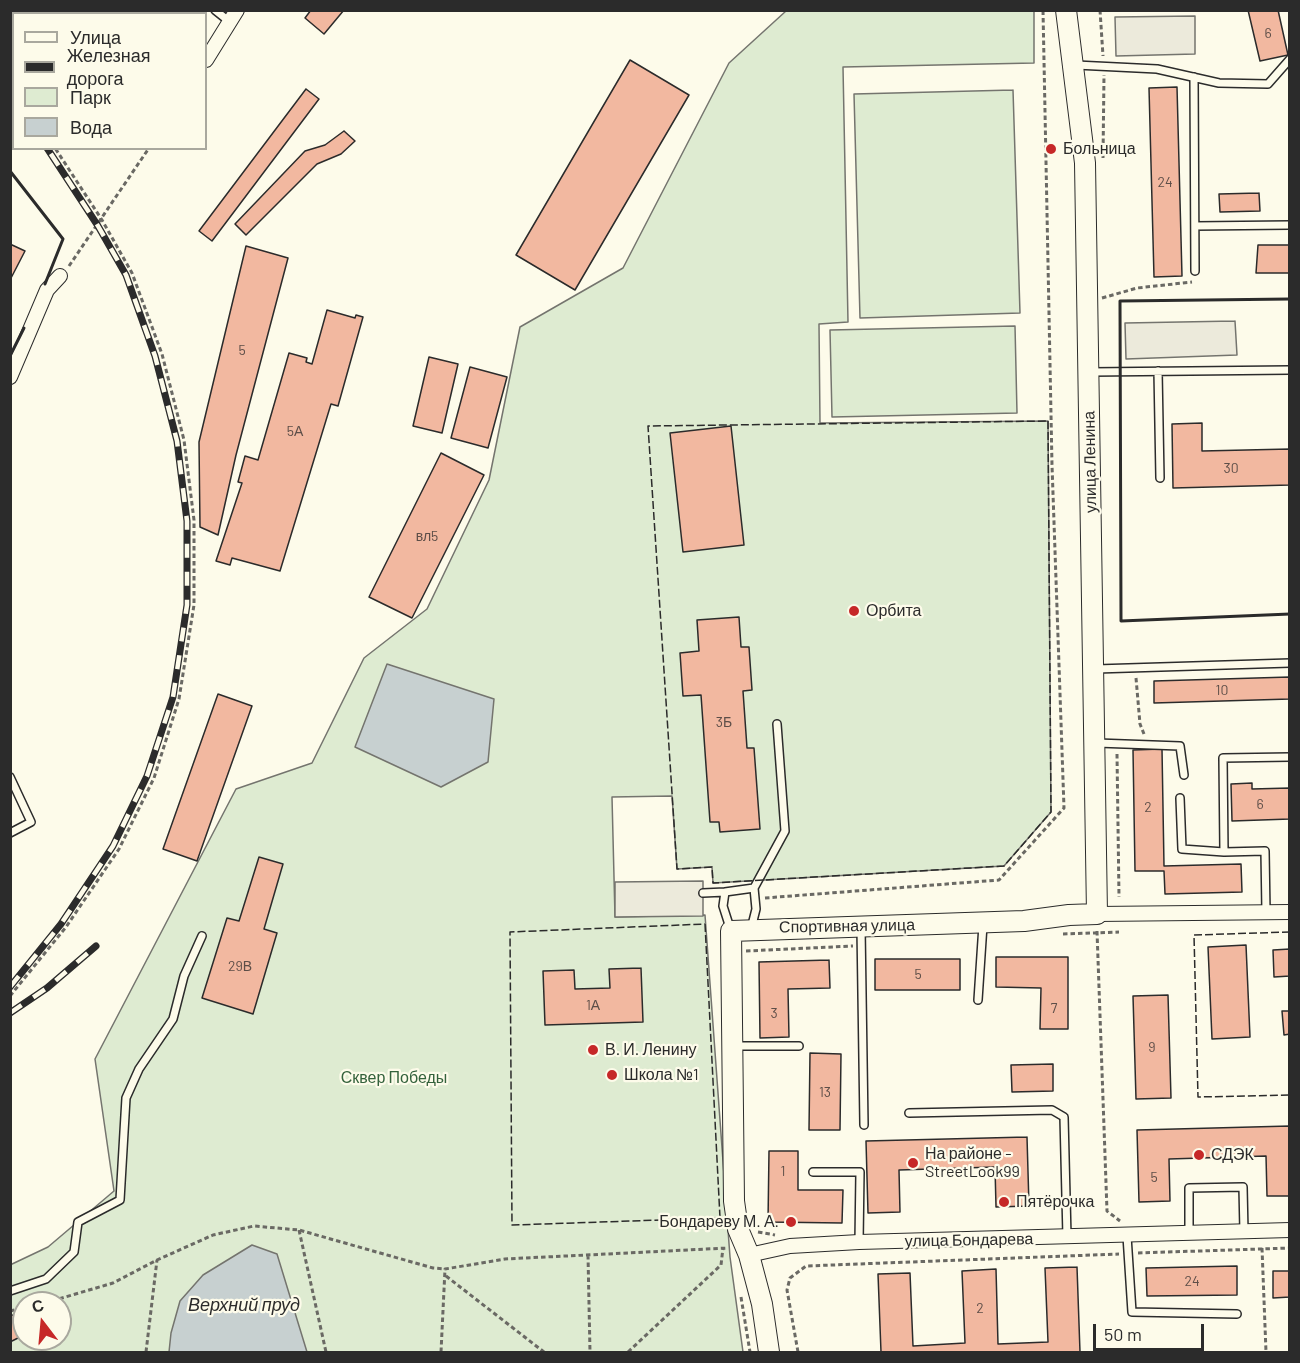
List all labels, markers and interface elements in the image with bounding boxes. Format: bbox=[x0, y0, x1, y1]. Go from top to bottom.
legend bbox=[12, 12, 207, 150]
house number: 6 bbox=[1264, 25, 1272, 41]
text: Улица bbox=[70, 26, 121, 48]
text: Железная дорога bbox=[67, 44, 151, 89]
text: Парк bbox=[70, 86, 111, 108]
text: Вода bbox=[70, 116, 112, 138]
place label: Больница bbox=[1063, 139, 1136, 159]
marker: Больница bbox=[1044, 142, 1058, 156]
house number: 24 bbox=[1157, 174, 1173, 190]
house number: 5 bbox=[238, 342, 246, 358]
street label: улица Ленина bbox=[1080, 411, 1100, 513]
house number: 5А bbox=[287, 423, 303, 439]
house number: 30 bbox=[1223, 460, 1239, 476]
house number: вл5 bbox=[416, 528, 438, 544]
place label: Орбита bbox=[866, 601, 921, 621]
marker: Орбита bbox=[847, 604, 861, 618]
house number: 10 bbox=[1216, 682, 1228, 698]
house number: 3Б bbox=[716, 714, 732, 730]
house number: 6 bbox=[1256, 796, 1264, 812]
house number: 2 bbox=[1144, 799, 1152, 815]
street label: Спортивная улица bbox=[779, 915, 915, 937]
house number: 29В bbox=[228, 958, 252, 974]
house number: 5 bbox=[914, 966, 922, 982]
house number: 1А bbox=[586, 997, 600, 1013]
house number: 7 bbox=[1051, 1000, 1057, 1016]
house number: 3 bbox=[770, 1005, 778, 1021]
house number: 9 bbox=[1148, 1039, 1156, 1055]
place label: В. И. Ленину bbox=[605, 1040, 696, 1060]
marker: В. И. Ленину bbox=[586, 1043, 600, 1057]
place label: Школа №1 bbox=[624, 1065, 699, 1085]
park label: Сквер Победы bbox=[341, 1068, 447, 1088]
marker: Школа №1 bbox=[605, 1068, 619, 1082]
house number: 13 bbox=[819, 1084, 831, 1100]
place label: На районе - StreetLook99 bbox=[925, 1144, 1020, 1182]
place label: СДЭК bbox=[1211, 1145, 1254, 1165]
marker: СДЭК bbox=[1192, 1148, 1206, 1162]
marker: На районе - StreetLook99 bbox=[906, 1156, 920, 1170]
house number: 1 bbox=[781, 1163, 785, 1179]
house number: 5 bbox=[1150, 1169, 1158, 1185]
place label: Пятёрочка bbox=[1016, 1192, 1094, 1212]
marker: Пятёрочка bbox=[997, 1195, 1011, 1209]
place label: Бондареву М. А. bbox=[659, 1212, 779, 1232]
marker: Бондареву М. А. bbox=[784, 1215, 798, 1229]
street label: улица Бондарева bbox=[905, 1229, 1033, 1251]
house number: 24 bbox=[1184, 1273, 1200, 1289]
north arrow bbox=[12, 1291, 72, 1351]
text: С bbox=[29, 1294, 46, 1316]
water label: Верхний пруд bbox=[188, 1294, 300, 1316]
house number: 2 bbox=[976, 1300, 984, 1316]
scale bar bbox=[1096, 1312, 1207, 1350]
text: 50 m bbox=[1104, 1323, 1142, 1345]

